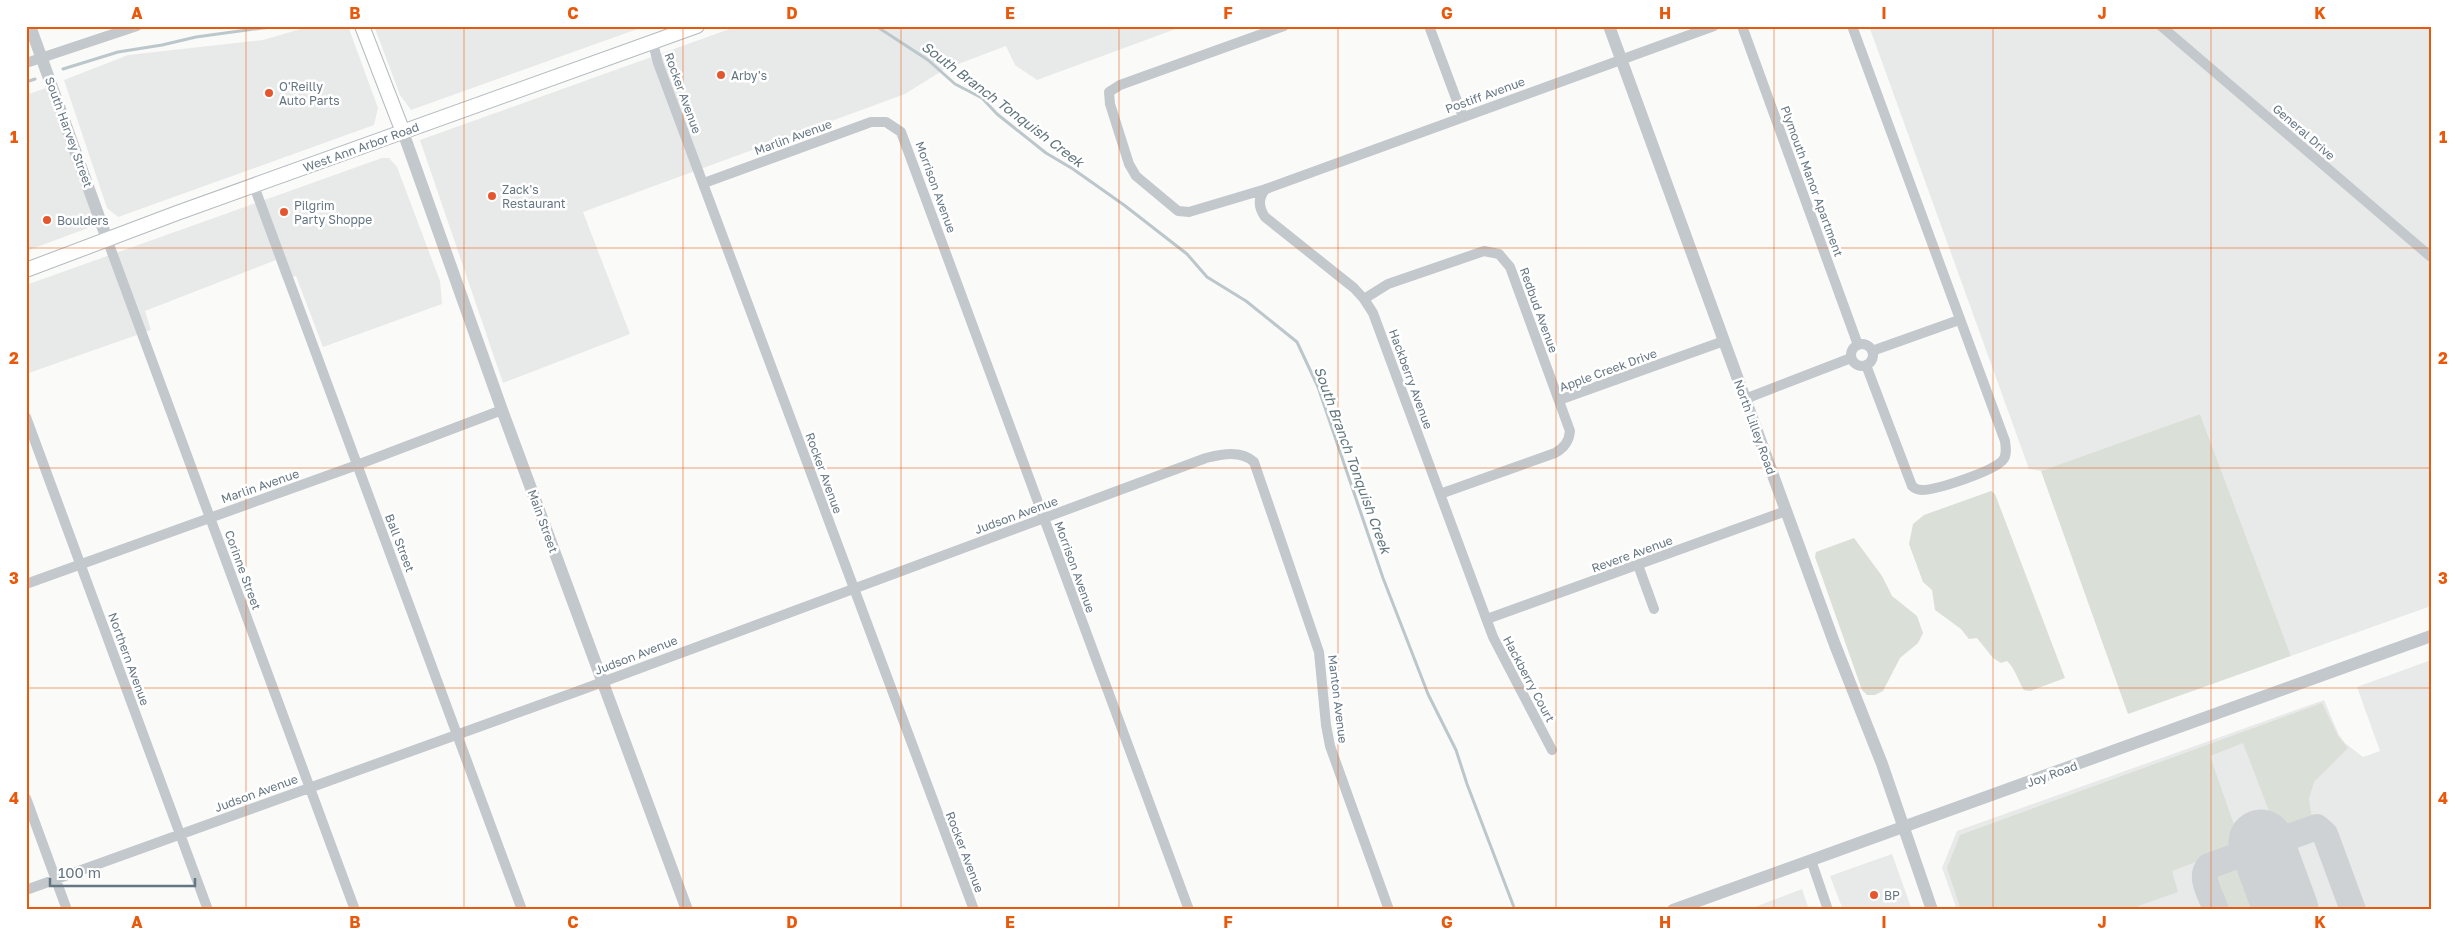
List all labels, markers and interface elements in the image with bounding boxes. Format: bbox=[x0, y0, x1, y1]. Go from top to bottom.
text: A bbox=[131, 3, 143, 23]
text: B bbox=[349, 3, 361, 23]
text: C bbox=[567, 3, 579, 23]
text: D bbox=[786, 3, 798, 23]
text: E bbox=[1005, 3, 1015, 23]
text: F bbox=[1223, 3, 1233, 23]
text: G bbox=[1441, 3, 1453, 23]
text: H bbox=[1659, 3, 1671, 23]
text: I bbox=[1881, 3, 1887, 23]
text: J bbox=[2097, 3, 2107, 23]
text: K bbox=[2314, 3, 2326, 23]
water label: South Branch Tonquish Creek bbox=[919, 38, 1089, 172]
street label: Rocker Avenue bbox=[661, 50, 705, 136]
place label: Arby's bbox=[731, 68, 767, 83]
marker: Arby's bbox=[715, 69, 727, 81]
street label: Postiff Avenue bbox=[1443, 74, 1527, 116]
street label: South Harvey Street bbox=[42, 75, 96, 190]
place label: O'Reilly Auto Parts bbox=[279, 79, 340, 108]
marker: O'Reilly Auto Parts bbox=[263, 87, 275, 99]
street label: General Drive bbox=[2270, 101, 2338, 163]
street label: Plymouth Manor Apartment bbox=[1778, 104, 1846, 259]
street label: Marlin Avenue bbox=[752, 116, 834, 158]
street label: West Ann Arbor Road bbox=[301, 119, 421, 175]
text: 1 bbox=[10, 127, 18, 147]
text: 1 bbox=[2439, 127, 2447, 147]
street label: Morrison Avenue bbox=[912, 139, 960, 235]
place label: Zack's Restaurant bbox=[502, 182, 566, 211]
marker: Zack's Restaurant bbox=[486, 190, 498, 202]
place label: Pilgrim Party Shoppe bbox=[294, 198, 372, 227]
marker: Pilgrim Party Shoppe bbox=[278, 206, 290, 218]
place label: Boulders bbox=[57, 213, 109, 228]
marker: Boulders bbox=[41, 214, 53, 226]
street label: Redbud Avenue bbox=[1517, 265, 1561, 355]
street label: Hackberry Avenue bbox=[1386, 327, 1436, 431]
street label: Apple Creek Drive bbox=[1557, 345, 1659, 395]
text: 2 bbox=[9, 348, 19, 368]
text: 2 bbox=[2438, 348, 2448, 368]
water label: South Branch Tonquish Creek bbox=[1311, 364, 1396, 558]
street label: North Lilley Road bbox=[1731, 378, 1779, 476]
street label: Rocker Avenue bbox=[802, 430, 846, 516]
street label: Marlin Avenue bbox=[219, 466, 301, 506]
street label: Main Street bbox=[525, 487, 561, 555]
street label: Judson Avenue bbox=[972, 493, 1060, 537]
street label: Ball Street bbox=[382, 512, 418, 574]
street label: Morrison Avenue bbox=[1051, 519, 1099, 615]
street label: Corinne Street bbox=[222, 528, 264, 612]
street label: Revere Avenue bbox=[1589, 532, 1675, 576]
text: 3 bbox=[9, 568, 19, 588]
text: 3 bbox=[2438, 568, 2448, 588]
street label: Northern Avenue bbox=[105, 610, 153, 708]
street label: Judson Avenue bbox=[592, 632, 680, 678]
street label: Hackberry Court bbox=[1500, 633, 1558, 725]
street label: Manton Avenue bbox=[1325, 654, 1351, 744]
street label: Joy Road bbox=[2025, 758, 2079, 790]
street label: Judson Avenue bbox=[212, 771, 300, 815]
text: 4 bbox=[9, 788, 19, 808]
text: 4 bbox=[2438, 788, 2448, 808]
street label: Rocker Avenue bbox=[943, 809, 987, 895]
scale bar bbox=[50, 856, 195, 888]
text: 100 m bbox=[58, 863, 101, 881]
place label: BP bbox=[1884, 888, 1900, 903]
marker: BP bbox=[1868, 889, 1880, 901]
text: A bbox=[131, 912, 143, 932]
text: B bbox=[349, 912, 361, 932]
text: C bbox=[567, 912, 579, 932]
text: D bbox=[786, 912, 798, 932]
text: E bbox=[1005, 912, 1015, 932]
text: F bbox=[1223, 912, 1233, 932]
text: G bbox=[1441, 912, 1453, 932]
text: H bbox=[1659, 912, 1671, 932]
text: I bbox=[1881, 912, 1887, 932]
text: J bbox=[2097, 912, 2107, 932]
text: K bbox=[2314, 912, 2326, 932]

